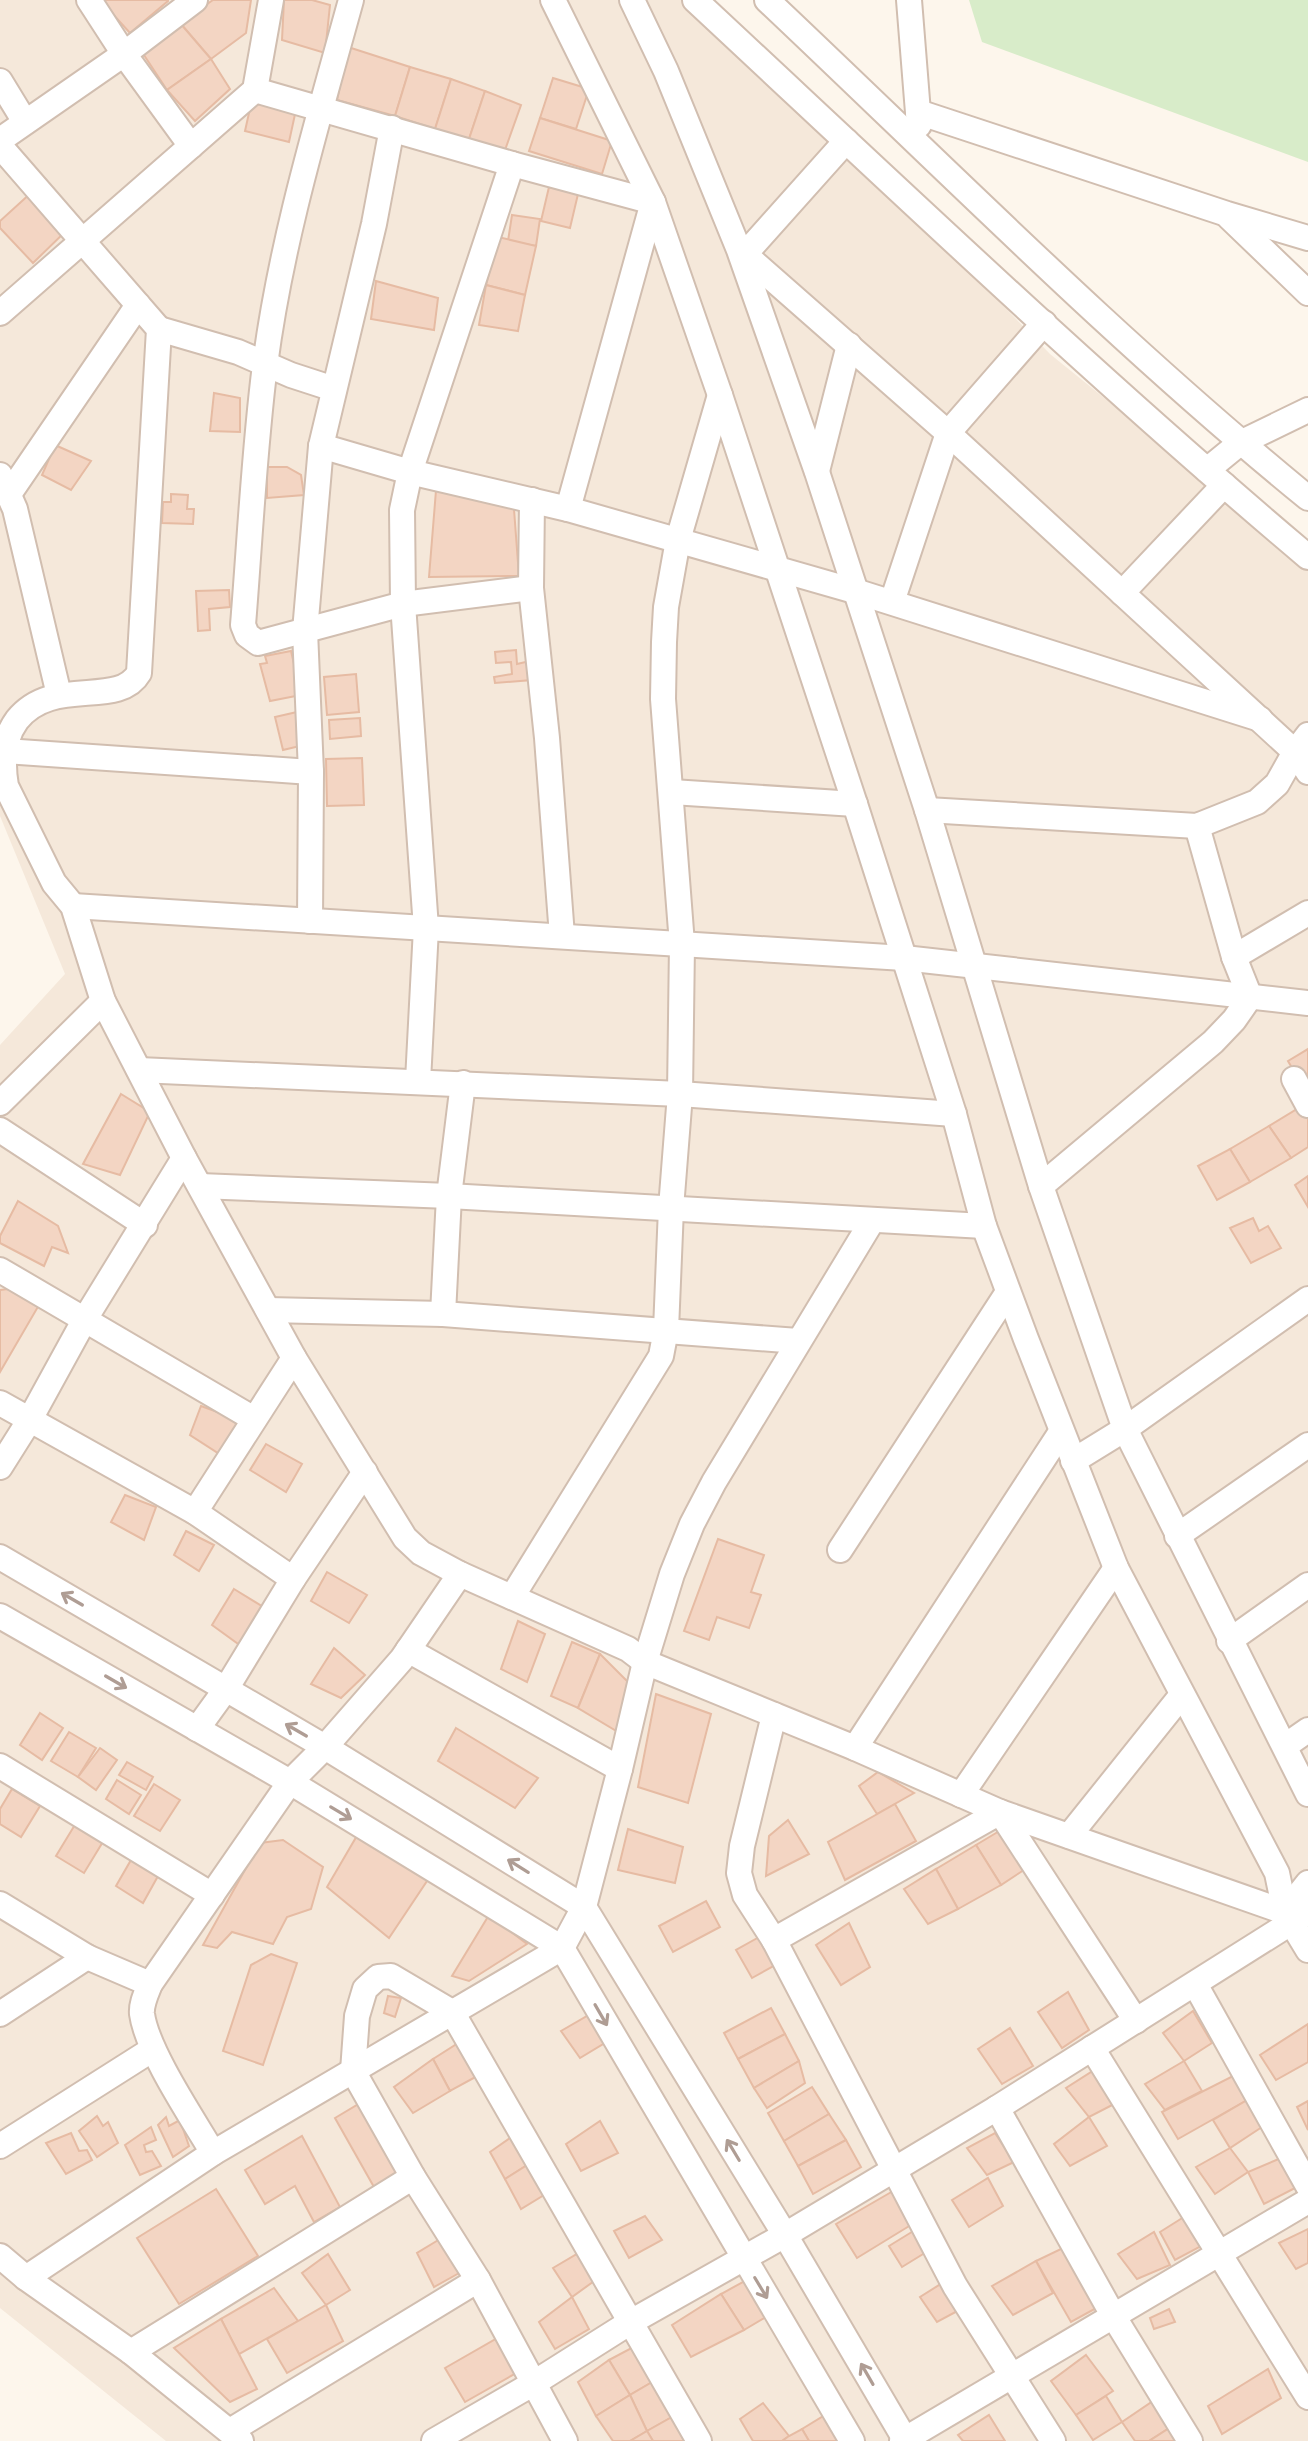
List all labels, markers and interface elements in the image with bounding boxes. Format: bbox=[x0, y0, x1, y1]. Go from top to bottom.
one-way arrow bbox=[61, 1591, 84, 1607]
one-way arrow bbox=[104, 1674, 127, 1690]
one-way arrow bbox=[285, 1722, 308, 1738]
one-way arrow bbox=[329, 1806, 352, 1822]
one-way arrow bbox=[507, 1858, 530, 1874]
one-way arrow bbox=[594, 2003, 609, 2027]
one-way arrow bbox=[725, 2140, 742, 2162]
one-way arrow bbox=[753, 2276, 769, 2299]
one-way arrow bbox=[859, 2363, 875, 2386]

